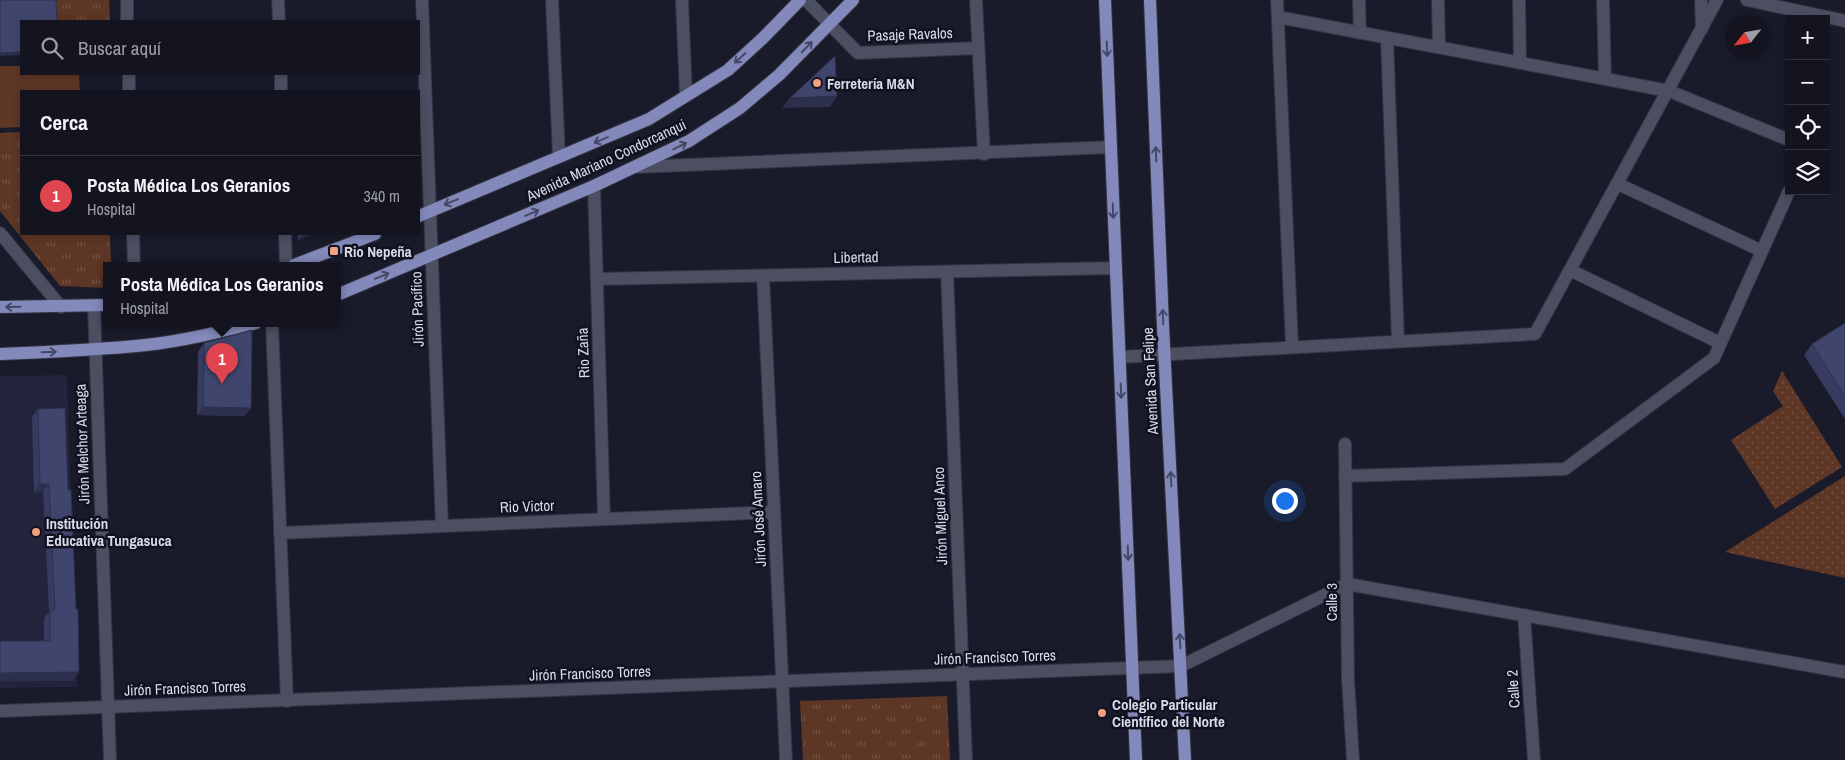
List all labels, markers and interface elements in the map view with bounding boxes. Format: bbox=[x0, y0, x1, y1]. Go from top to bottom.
north arrow bbox=[1725, 15, 1770, 60]
map controls bbox=[1785, 15, 1830, 195]
button: + bbox=[1785, 15, 1830, 60]
search box bbox=[20, 20, 420, 75]
street label: Pasaje Ravalos bbox=[867, 22, 953, 46]
icon: search bbox=[38, 34, 66, 62]
text: Buscar aquí bbox=[78, 35, 161, 61]
one-way arrow bbox=[1102, 40, 1112, 56]
one-way arrow bbox=[801, 41, 813, 53]
one-way arrow bbox=[734, 53, 747, 64]
button: − bbox=[1785, 60, 1830, 105]
place label: Ferretería M&N bbox=[827, 73, 915, 94]
marker: Ferretería M&N bbox=[811, 77, 823, 89]
button: locate bbox=[1785, 105, 1830, 150]
text: Cerca bbox=[40, 108, 88, 137]
street label: Avenida Mariano Condorcanqui bbox=[522, 114, 689, 207]
one-way arrow bbox=[594, 136, 609, 146]
one-way arrow bbox=[672, 141, 687, 150]
one-way arrow bbox=[1152, 147, 1161, 163]
button: layers bbox=[1785, 150, 1830, 195]
text: Posta Médica Los Geranios bbox=[87, 172, 291, 198]
text: 1 bbox=[52, 185, 60, 207]
text: 340 m bbox=[364, 185, 400, 207]
text: Hospital bbox=[87, 198, 135, 220]
one-way arrow bbox=[444, 198, 459, 208]
one-way arrow bbox=[1109, 203, 1118, 219]
one-way arrow bbox=[524, 207, 539, 217]
place label: Rio Nepeña bbox=[344, 241, 412, 262]
marker: Rio Nepeña bbox=[328, 245, 340, 257]
street label: Libertad bbox=[833, 246, 879, 268]
popup bbox=[103, 262, 341, 327]
one-way arrow bbox=[374, 270, 389, 280]
text: Posta Médica Los Geranios bbox=[120, 271, 324, 297]
street label: Jirón Pacífico bbox=[405, 271, 429, 347]
text: Hospital bbox=[120, 297, 168, 319]
one-way arrow bbox=[5, 302, 22, 312]
one-way arrow bbox=[1158, 309, 1167, 325]
street label: Rio Zaña bbox=[572, 327, 594, 379]
street label: Avenida San Felipe bbox=[1137, 327, 1163, 436]
pin: 1 bbox=[206, 343, 238, 384]
one-way arrow bbox=[40, 347, 56, 356]
one-way arrow bbox=[1116, 382, 1126, 399]
street label: Jirón Melchor Arteaga bbox=[69, 383, 95, 505]
street label: Jirón Miguel Anco bbox=[928, 466, 952, 566]
street label: Jirón José Amaro bbox=[745, 471, 771, 567]
one-way arrow bbox=[1167, 471, 1176, 487]
your location bbox=[1272, 488, 1298, 514]
street label: Rio Victor bbox=[499, 495, 555, 517]
place label: Institución Educativa Tungasuca bbox=[46, 513, 172, 551]
marker: Institución Educativa Tungasuca bbox=[30, 526, 42, 538]
one-way arrow bbox=[1123, 545, 1132, 561]
street label: Calle 3 bbox=[1321, 583, 1342, 621]
one-way arrow bbox=[1175, 634, 1184, 650]
street label: Jirón Francisco Torres bbox=[934, 644, 1056, 670]
street label: Jirón Francisco Torres bbox=[529, 660, 651, 686]
street label: Calle 2 bbox=[1501, 669, 1525, 709]
street label: Jirón Francisco Torres bbox=[124, 675, 246, 701]
place label: Colegio Particular Científico del Norte bbox=[1112, 694, 1225, 732]
marker: Colegio Particular Científico del Norte bbox=[1096, 707, 1108, 719]

